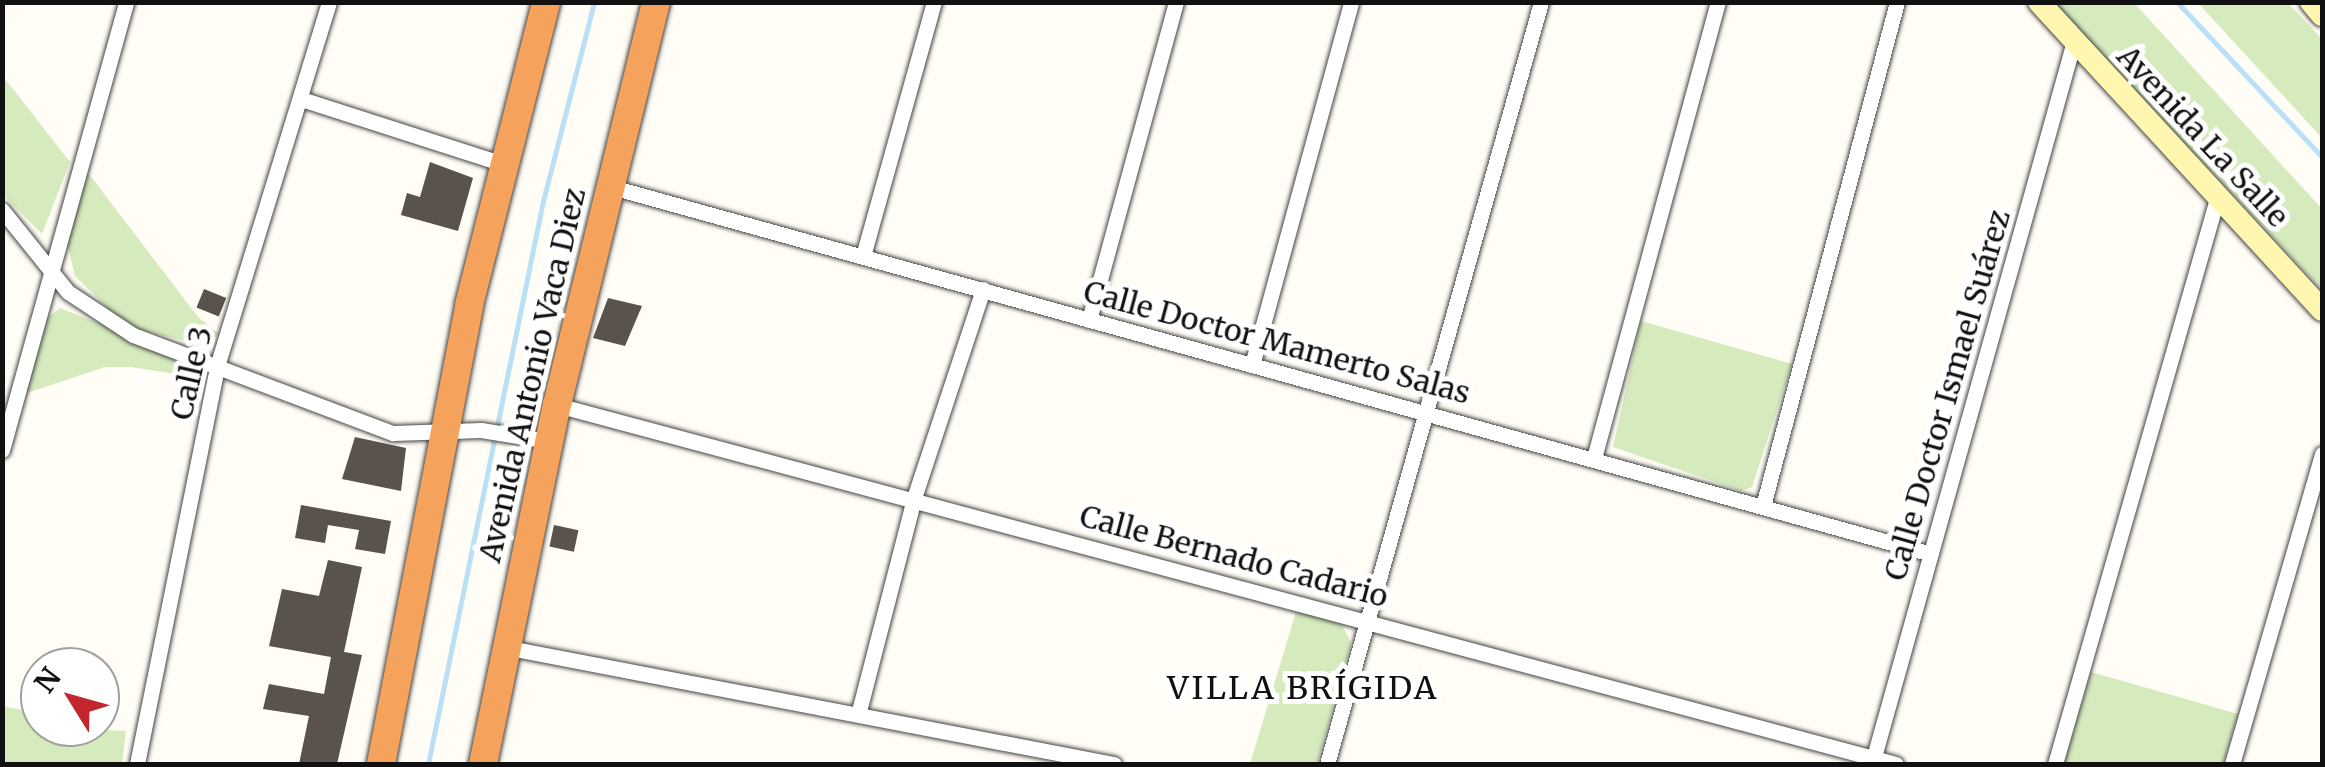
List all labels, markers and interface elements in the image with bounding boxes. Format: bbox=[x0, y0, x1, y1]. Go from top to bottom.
street label: Avenida La Salle bbox=[2110, 38, 2296, 234]
street label: Avenida Antonio Vaca Diez bbox=[471, 184, 593, 566]
street label: Calle Doctor Ismael Suárez bbox=[1877, 206, 2017, 584]
street label: Calle Doctor Mamerto Salas bbox=[1080, 273, 1474, 411]
street label: Calle 3 bbox=[163, 323, 219, 423]
street label: Calle Bernado Cadario bbox=[1076, 498, 1392, 614]
north arrow bbox=[20, 647, 120, 747]
text: N bbox=[27, 660, 69, 700]
district label: VILLA BRÍGIDA bbox=[1167, 669, 1439, 707]

